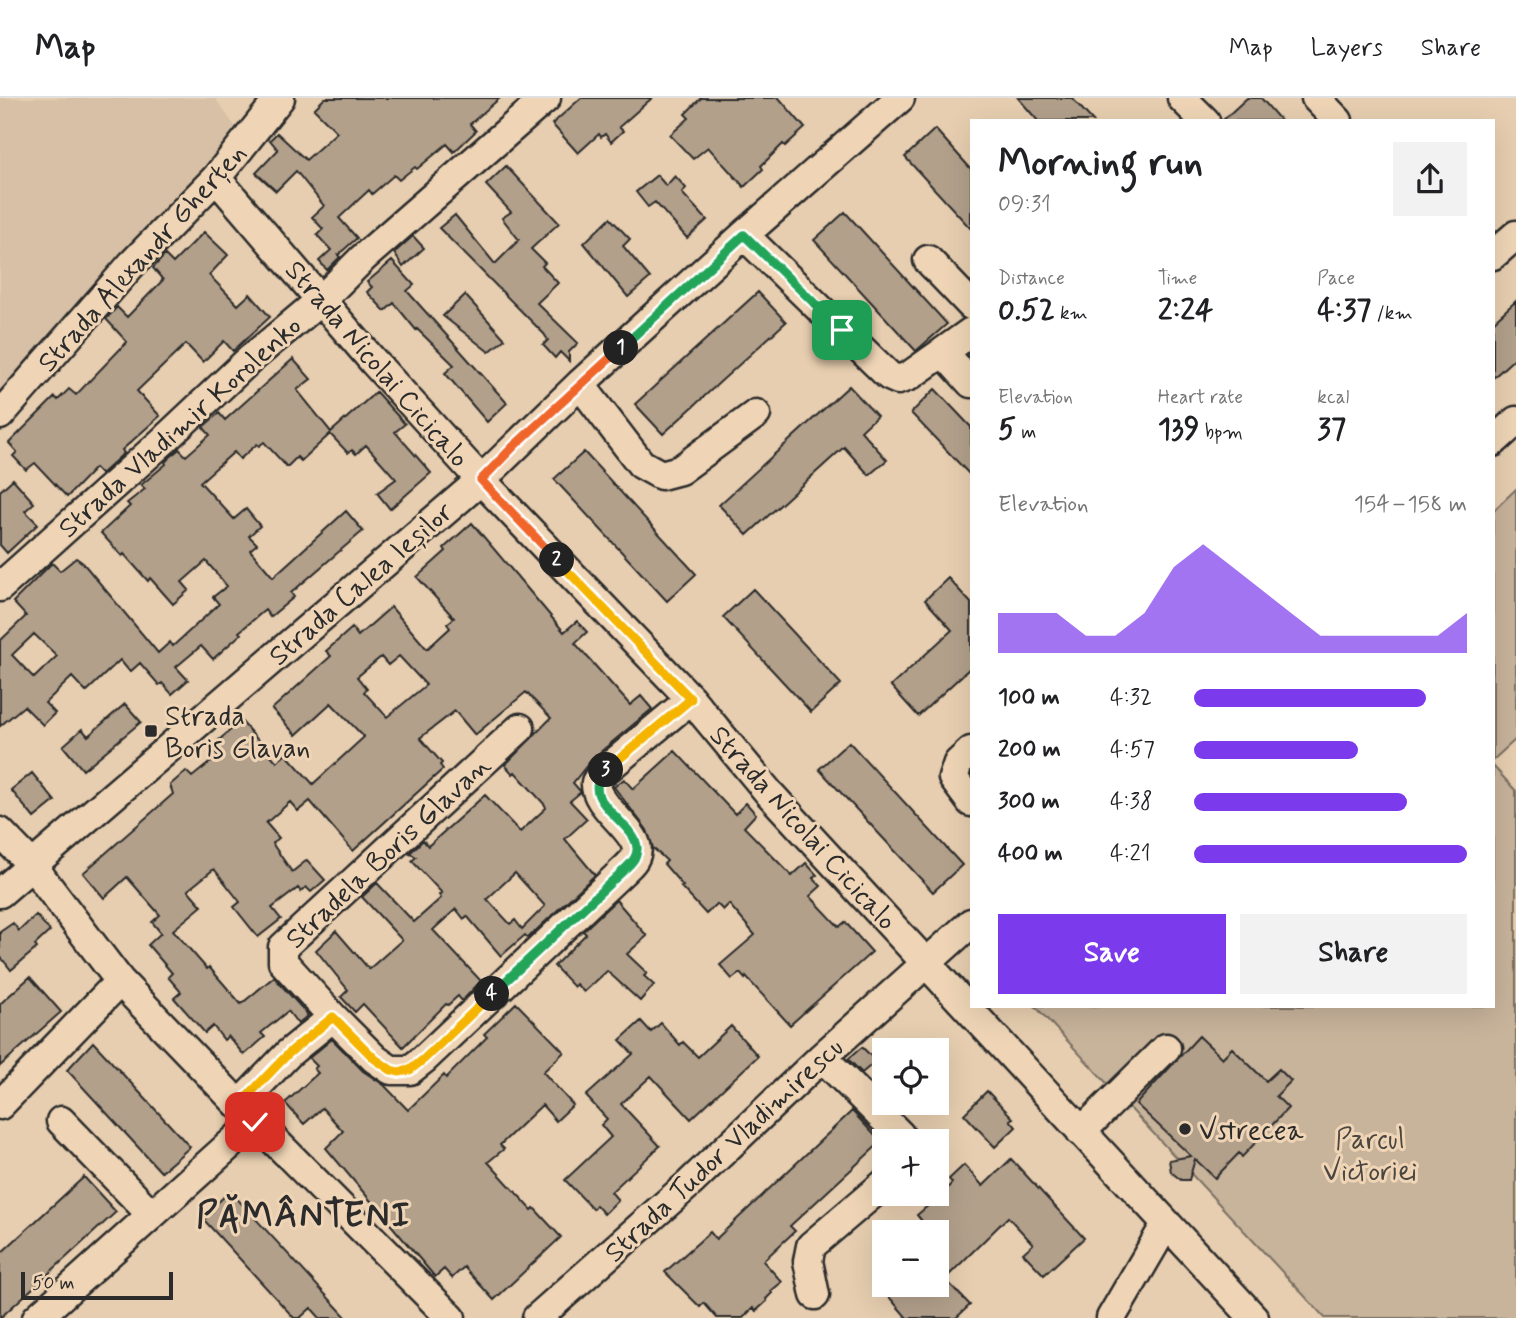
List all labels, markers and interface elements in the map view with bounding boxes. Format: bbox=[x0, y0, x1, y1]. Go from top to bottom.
text: Map bbox=[35, 26, 95, 70]
text: Map bbox=[1229, 33, 1273, 64]
text: Layers bbox=[1311, 33, 1383, 64]
text: Share bbox=[1421, 33, 1481, 64]
street label: Strada Alexandr Gherțen bbox=[30, 136, 256, 381]
text: Morning run bbox=[998, 139, 1203, 188]
button: share bbox=[1393, 142, 1467, 216]
text: 09:31 bbox=[998, 190, 1051, 220]
street label: Strada Nicolai Cicicalo bbox=[276, 253, 476, 476]
text: Distance bbox=[998, 266, 1065, 291]
text: Time bbox=[1158, 266, 1197, 291]
text: Pace bbox=[1317, 266, 1355, 291]
text: 0.52 bbox=[998, 291, 1055, 330]
text: 2:24 bbox=[1158, 291, 1213, 330]
text: 4:37 bbox=[1317, 291, 1371, 330]
pin bbox=[812, 300, 872, 360]
text: km bbox=[1055, 301, 1088, 326]
text: /km bbox=[1371, 301, 1413, 326]
street label: Strada Vladimir Korolenko bbox=[51, 309, 310, 547]
icon: arrive bbox=[823, 311, 861, 349]
pin: 1 bbox=[604, 330, 638, 366]
text: 1 bbox=[616, 335, 625, 360]
text: Elevation bbox=[998, 385, 1073, 410]
text: Heart rate bbox=[1158, 385, 1243, 410]
text: kcal bbox=[1317, 385, 1349, 410]
text: 5 bbox=[998, 410, 1016, 449]
text: 139 bbox=[1158, 410, 1200, 449]
text: 37 bbox=[1317, 410, 1346, 449]
text: m bbox=[1016, 420, 1036, 445]
text: bpm bbox=[1200, 420, 1243, 445]
text: Elevation bbox=[998, 490, 1089, 520]
text: 154–158 m bbox=[1354, 490, 1467, 520]
street label: Strada Calea Ieșilor bbox=[262, 494, 462, 675]
pin: 2 bbox=[540, 542, 574, 578]
text: 2 bbox=[552, 547, 561, 572]
text: 100 m bbox=[998, 683, 1060, 713]
text: 4:32 bbox=[1110, 683, 1152, 713]
place label: Strada Boris Glavan bbox=[165, 699, 310, 768]
street label: Strada Nicolai Cicicalo bbox=[700, 718, 904, 939]
marker: Strada Boris Glavan bbox=[143, 723, 159, 739]
text: 200 m bbox=[998, 735, 1061, 765]
text: 4:57 bbox=[1110, 735, 1155, 765]
street label: Stradela Boris Glavan bbox=[278, 748, 499, 958]
pin: 3 bbox=[588, 752, 624, 788]
text: 3 bbox=[601, 757, 610, 782]
text: 300 m bbox=[998, 787, 1060, 817]
text: 4:38 bbox=[1110, 787, 1153, 817]
text: 400 m bbox=[998, 839, 1063, 869]
text: 4:21 bbox=[1110, 839, 1151, 869]
button: Save bbox=[998, 914, 1226, 994]
button: Share bbox=[1240, 914, 1467, 994]
pin: 4 bbox=[475, 976, 510, 1012]
text: 4 bbox=[486, 981, 497, 1006]
street label: Strada Tudor Vladimirescu bbox=[597, 1030, 852, 1271]
map controls bbox=[872, 1038, 949, 1297]
button: locate bbox=[872, 1038, 949, 1115]
pin bbox=[225, 1092, 285, 1152]
icon: check bbox=[236, 1103, 274, 1141]
place label: Vstrecea bbox=[1199, 1113, 1304, 1150]
marker: Vstrecea bbox=[1177, 1121, 1193, 1137]
park label: Parcul Victoriei bbox=[1323, 1122, 1417, 1191]
button: + bbox=[872, 1129, 949, 1206]
district label: PĂMÂNTENI bbox=[196, 1193, 412, 1239]
button: − bbox=[872, 1220, 949, 1297]
scale bar bbox=[21, 1269, 173, 1301]
text: 50 m bbox=[32, 1271, 75, 1296]

